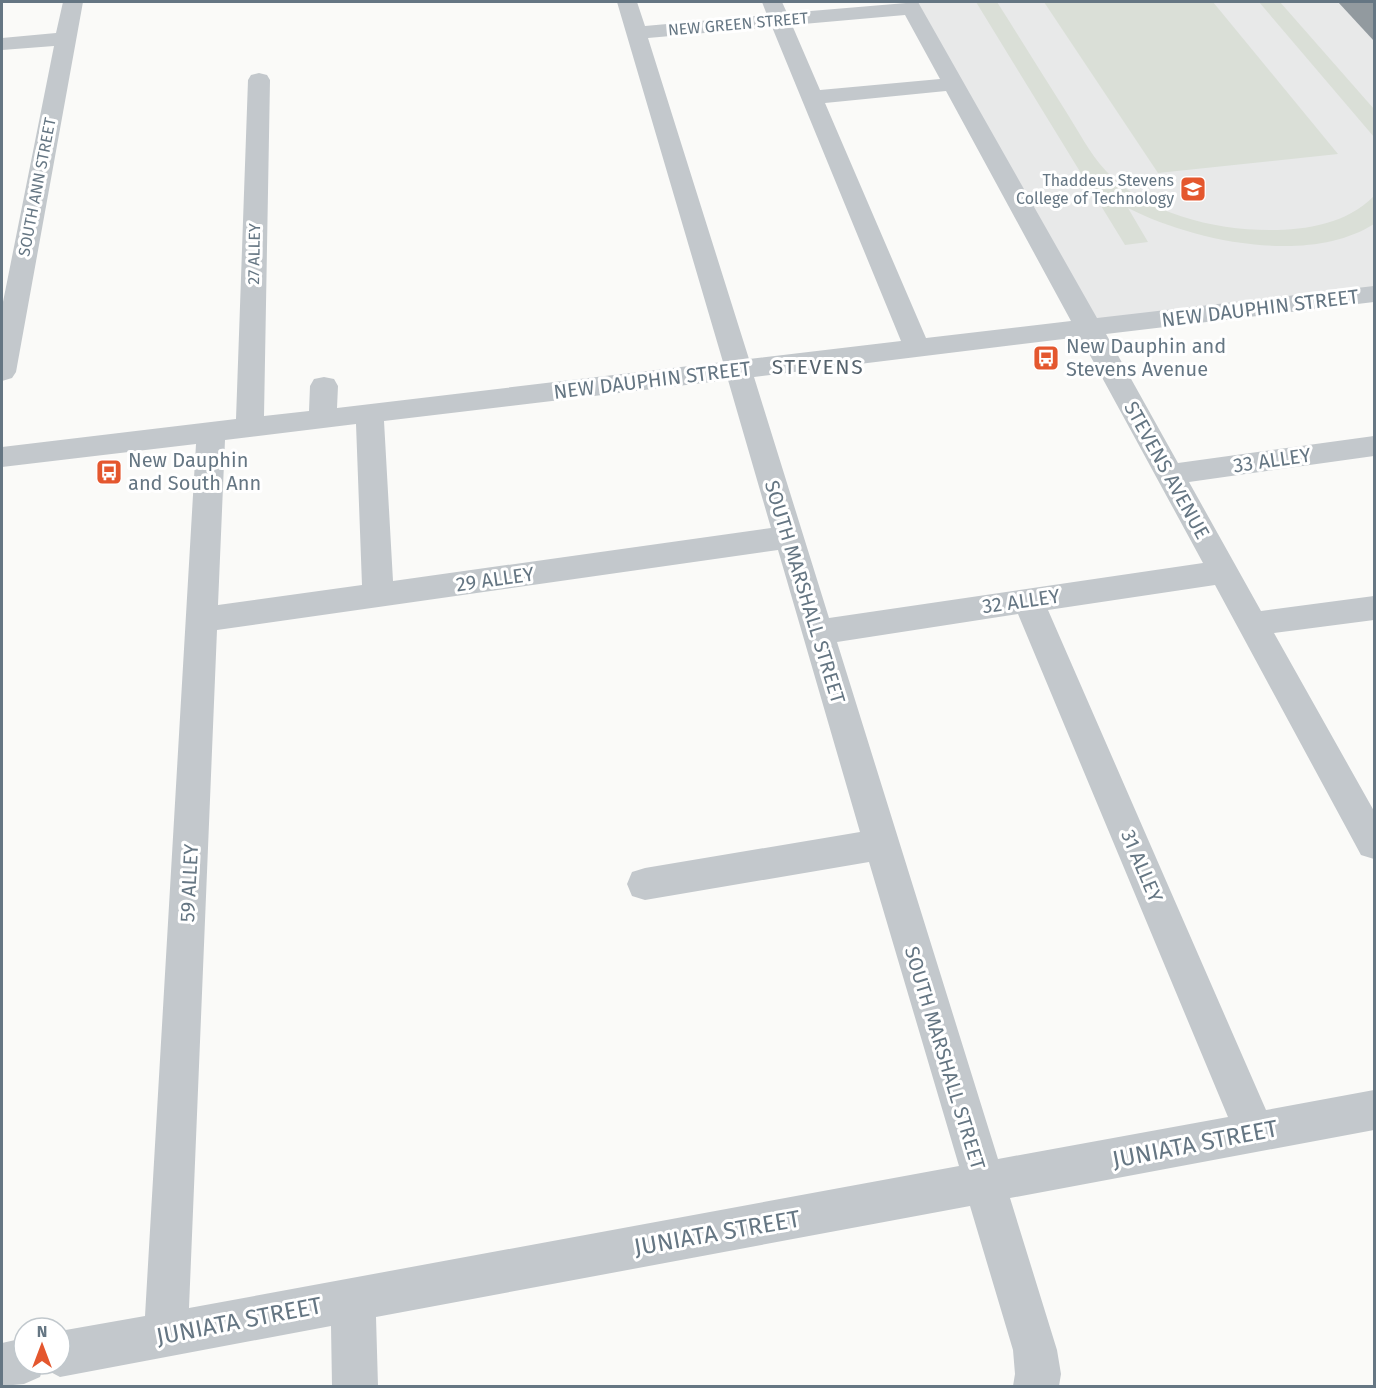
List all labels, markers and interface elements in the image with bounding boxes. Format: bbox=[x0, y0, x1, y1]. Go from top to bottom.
street label: NEW GREEN STREET bbox=[667, 8, 810, 40]
street label: SOUTH ANN STREET bbox=[14, 115, 60, 258]
place label: Thaddeus Stevens College of Technology bbox=[1016, 171, 1174, 208]
school or university icon: Thaddeus Stevens College of Technology bbox=[1178, 174, 1208, 204]
street label: 27 ALLEY bbox=[244, 223, 264, 285]
street label: NEW DAUPHIN STREET bbox=[1160, 284, 1360, 332]
place label: New Dauphin and Stevens Avenue bbox=[1066, 334, 1226, 381]
bus stop icon: New Dauphin and Stevens Avenue bbox=[1031, 343, 1061, 373]
district label: STEVENS bbox=[772, 354, 864, 380]
street label: NEW DAUPHIN STREET bbox=[552, 356, 752, 404]
street label: STEVENS AVENUE bbox=[1119, 397, 1215, 543]
street label: 33 ALLEY bbox=[1232, 443, 1312, 477]
place label: New Dauphin and South Ann bbox=[128, 448, 261, 495]
bus stop icon: New Dauphin and South Ann bbox=[94, 457, 124, 487]
street label: SOUTH MARSHALL STREET bbox=[760, 478, 851, 707]
street label: 29 ALLEY bbox=[454, 562, 536, 596]
street label: 32 ALLEY bbox=[981, 584, 1061, 618]
street label: 31 ALLEY bbox=[1116, 826, 1168, 906]
street label: 59 ALLEY bbox=[175, 843, 203, 923]
street label: SOUTH MARSHALL STREET bbox=[900, 944, 991, 1173]
street label: JUNIATA STREET bbox=[1110, 1114, 1281, 1174]
street label: JUNIATA STREET bbox=[632, 1205, 803, 1261]
street label: JUNIATA STREET bbox=[154, 1291, 325, 1351]
north arrow bbox=[12, 1316, 72, 1376]
text: N bbox=[37, 1322, 47, 1341]

